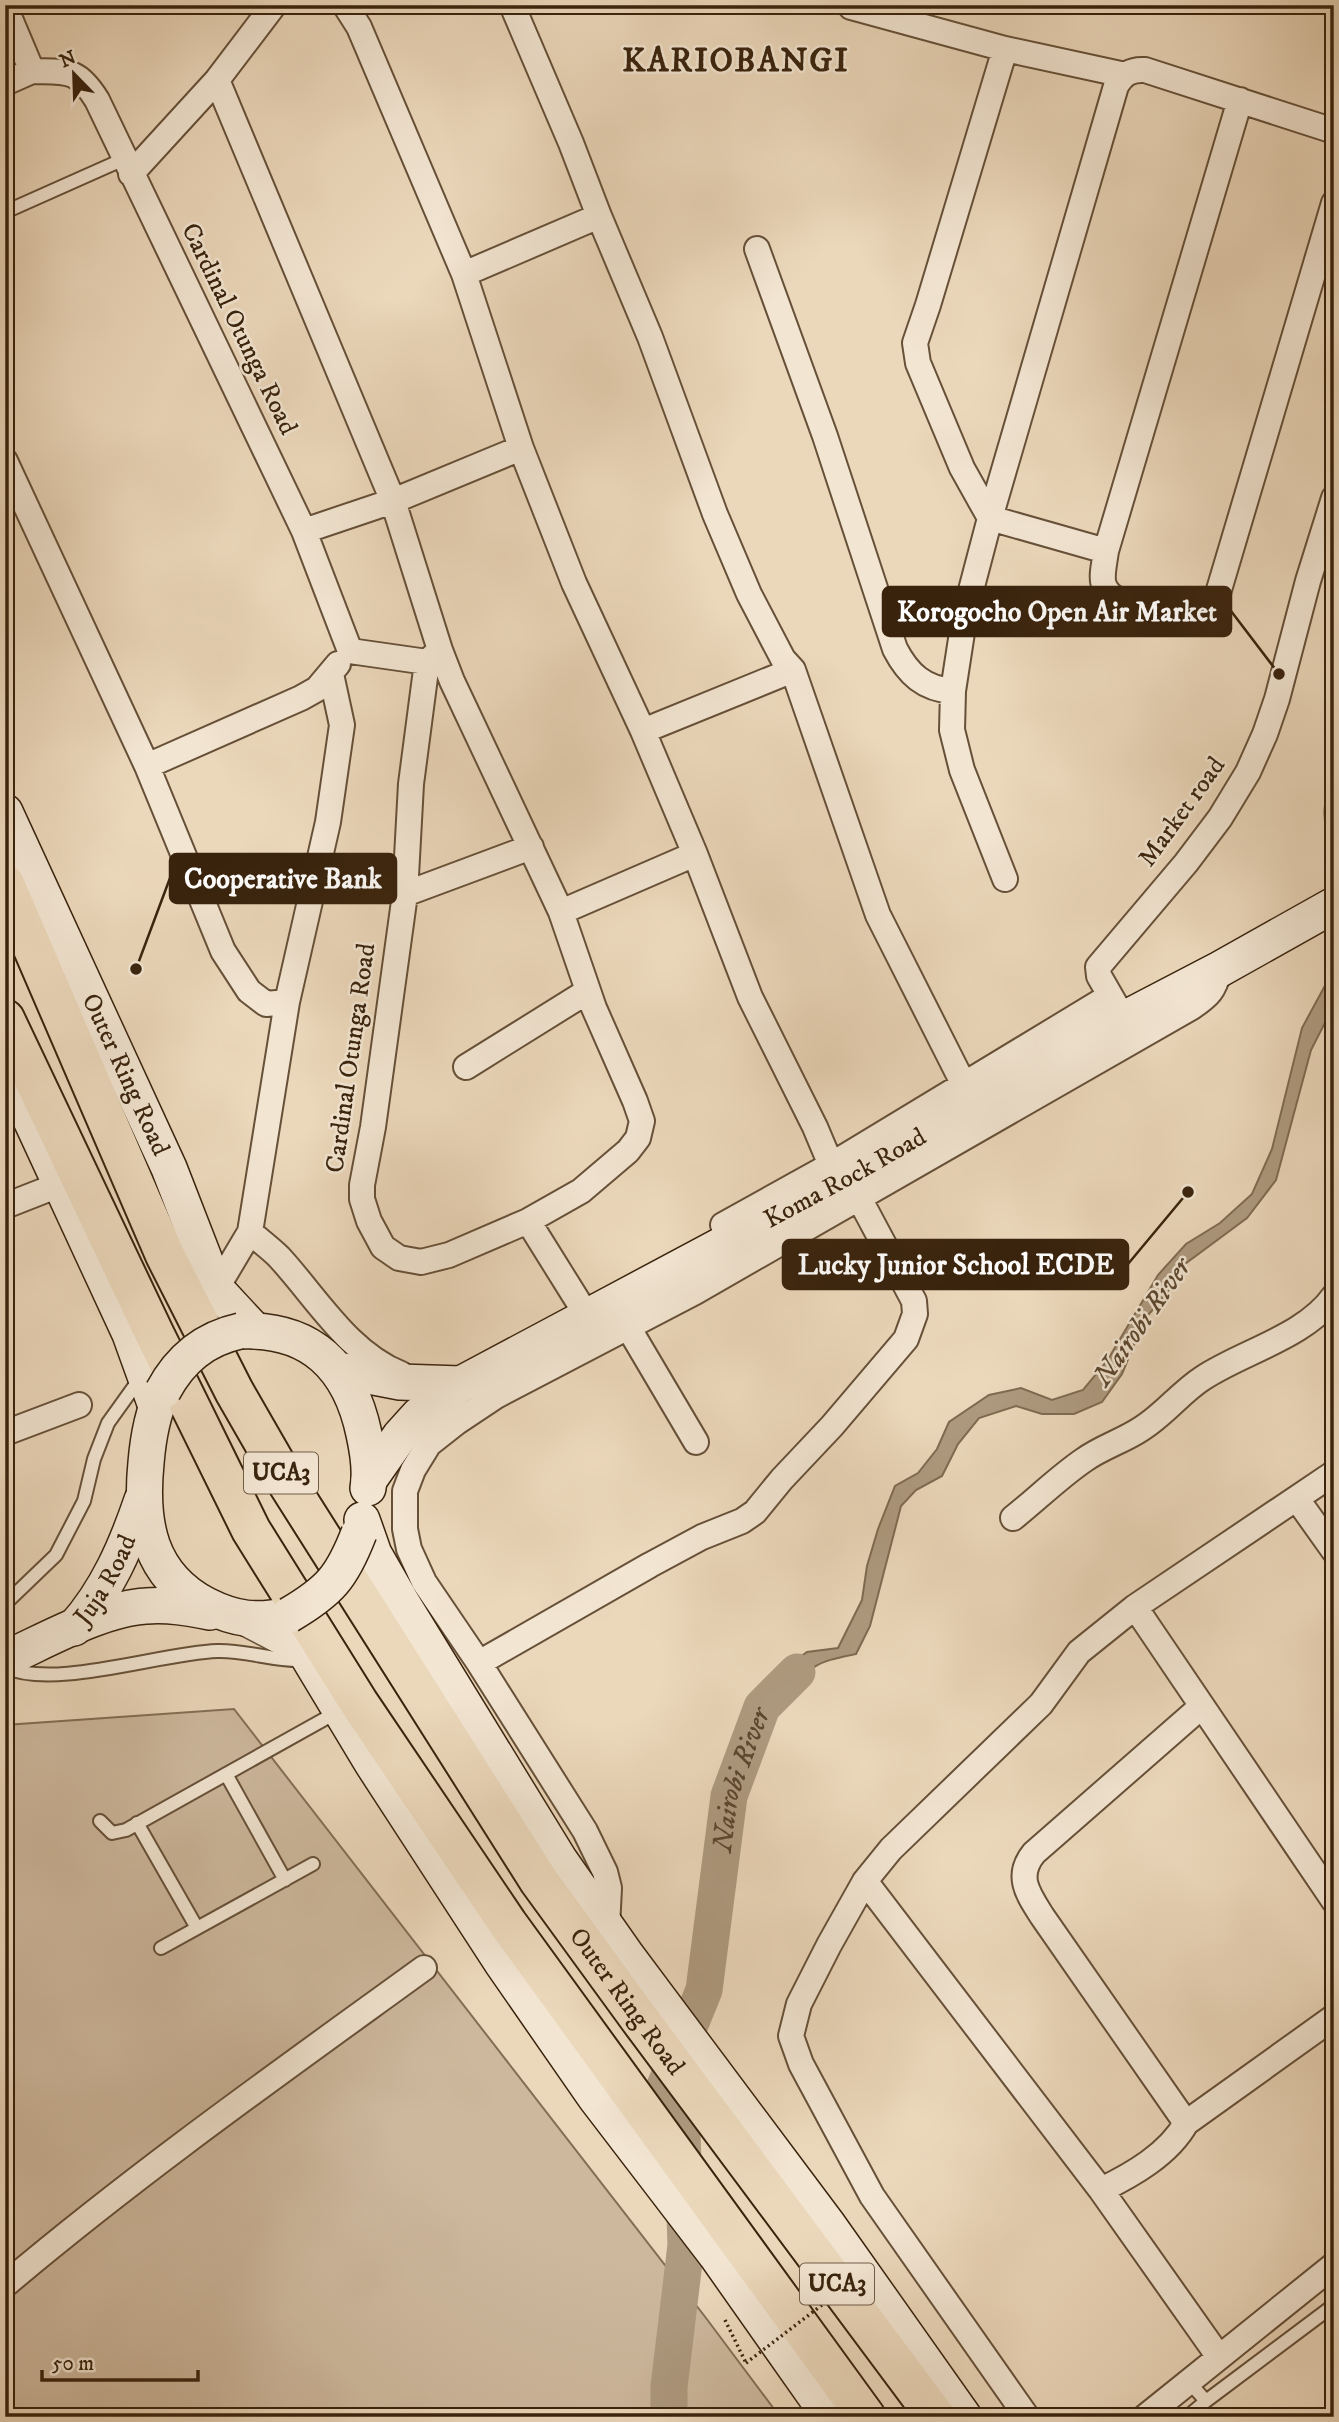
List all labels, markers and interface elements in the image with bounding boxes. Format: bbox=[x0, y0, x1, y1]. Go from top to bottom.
north arrow bbox=[38, 38, 108, 108]
district label: KARIOBANGI bbox=[622, 41, 850, 82]
text: N bbox=[56, 46, 80, 73]
street label: Cardinal Otunga Road bbox=[173, 218, 305, 440]
callout: Korogocho Open Air Market bbox=[883, 587, 1231, 636]
text: Korogocho Open Air Market bbox=[897, 595, 1217, 630]
street label: Market road bbox=[1131, 751, 1233, 873]
callout: Cooperative Bank bbox=[170, 854, 396, 903]
text: Cooperative Bank bbox=[184, 862, 383, 897]
street label: Cardinal Otunga Road bbox=[319, 941, 383, 1175]
street label: Outer Ring Road bbox=[74, 988, 178, 1161]
street label: Koma Rock Road bbox=[758, 1120, 932, 1236]
callout: Lucky Junior School ECDE bbox=[783, 1240, 1128, 1289]
text: Lucky Junior School ECDE bbox=[798, 1248, 1114, 1283]
water label: Nairobi River bbox=[1084, 1249, 1200, 1395]
road number: UCA3 bbox=[244, 1452, 318, 1493]
street label: Juja Road bbox=[65, 1530, 144, 1633]
water label: Nairobi River bbox=[704, 1701, 778, 1856]
street label: Outer Ring Road bbox=[562, 1921, 692, 2082]
road number: UCA3 bbox=[800, 2264, 874, 2304]
scale bar bbox=[42, 2338, 198, 2382]
text: 50 m bbox=[52, 2351, 94, 2377]

